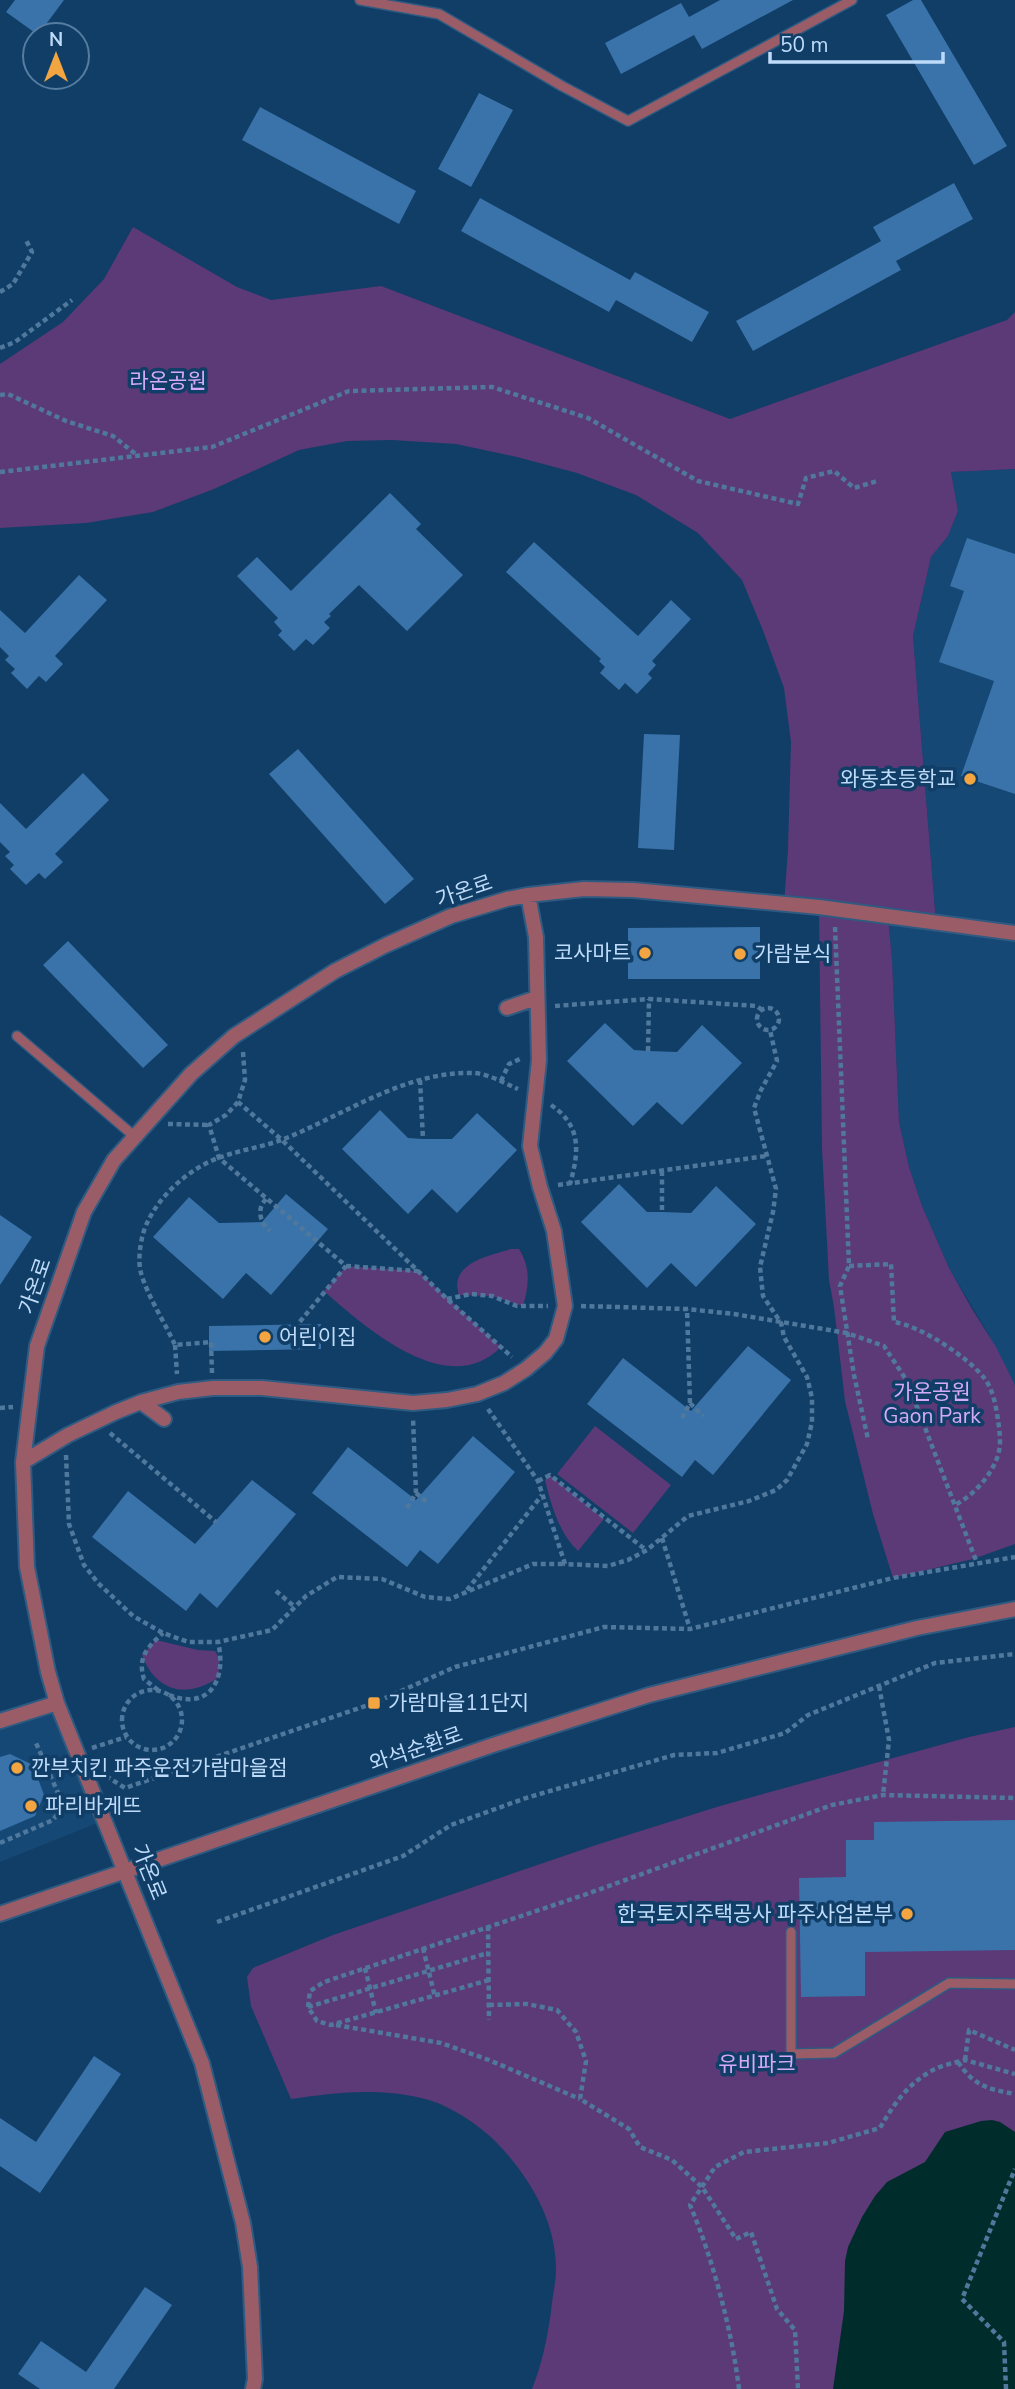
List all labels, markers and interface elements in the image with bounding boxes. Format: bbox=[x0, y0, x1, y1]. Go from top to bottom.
north arrow bbox=[21, 21, 91, 91]
scale bar bbox=[770, 21, 943, 65]
text: N bbox=[49, 27, 63, 53]
text: 50 m bbox=[780, 31, 829, 59]
park label: 라온공원 bbox=[129, 367, 207, 395]
place label: 와동초등학교 bbox=[840, 765, 956, 793]
marker: 와동초등학교 bbox=[962, 771, 978, 787]
street label: 가온로 bbox=[432, 868, 496, 914]
place label: 코사마트 bbox=[554, 939, 631, 967]
place label: 가람분식 bbox=[754, 940, 831, 968]
marker: 코사마트 bbox=[637, 945, 653, 961]
marker: 가람분식 bbox=[732, 946, 748, 962]
street label: 가온로 bbox=[12, 1254, 58, 1318]
place label: 어린이집 bbox=[279, 1323, 356, 1351]
marker: 어린이집 bbox=[257, 1329, 273, 1345]
park label: 가온공원 Gaon Park bbox=[883, 1378, 981, 1430]
place label: 가람마을11단지 bbox=[388, 1689, 529, 1717]
marker: 가람마을11단지 bbox=[366, 1695, 382, 1711]
street label: 와석순환로 bbox=[366, 1720, 466, 1778]
place label: 깐부치킨 파주운전가람마을점 bbox=[31, 1754, 288, 1782]
marker: 깐부치킨 파주운전가람마을점 bbox=[9, 1760, 25, 1776]
place label: 파리바게뜨 bbox=[45, 1792, 142, 1820]
marker: 파리바게뜨 bbox=[23, 1798, 39, 1814]
street label: 가온로 bbox=[125, 1840, 173, 1904]
place label: 한국토지주택공사 파주사업본부 bbox=[617, 1900, 893, 1928]
marker: 한국토지주택공사 파주사업본부 bbox=[899, 1906, 915, 1922]
park label: 유비파크 bbox=[718, 2050, 796, 2078]

